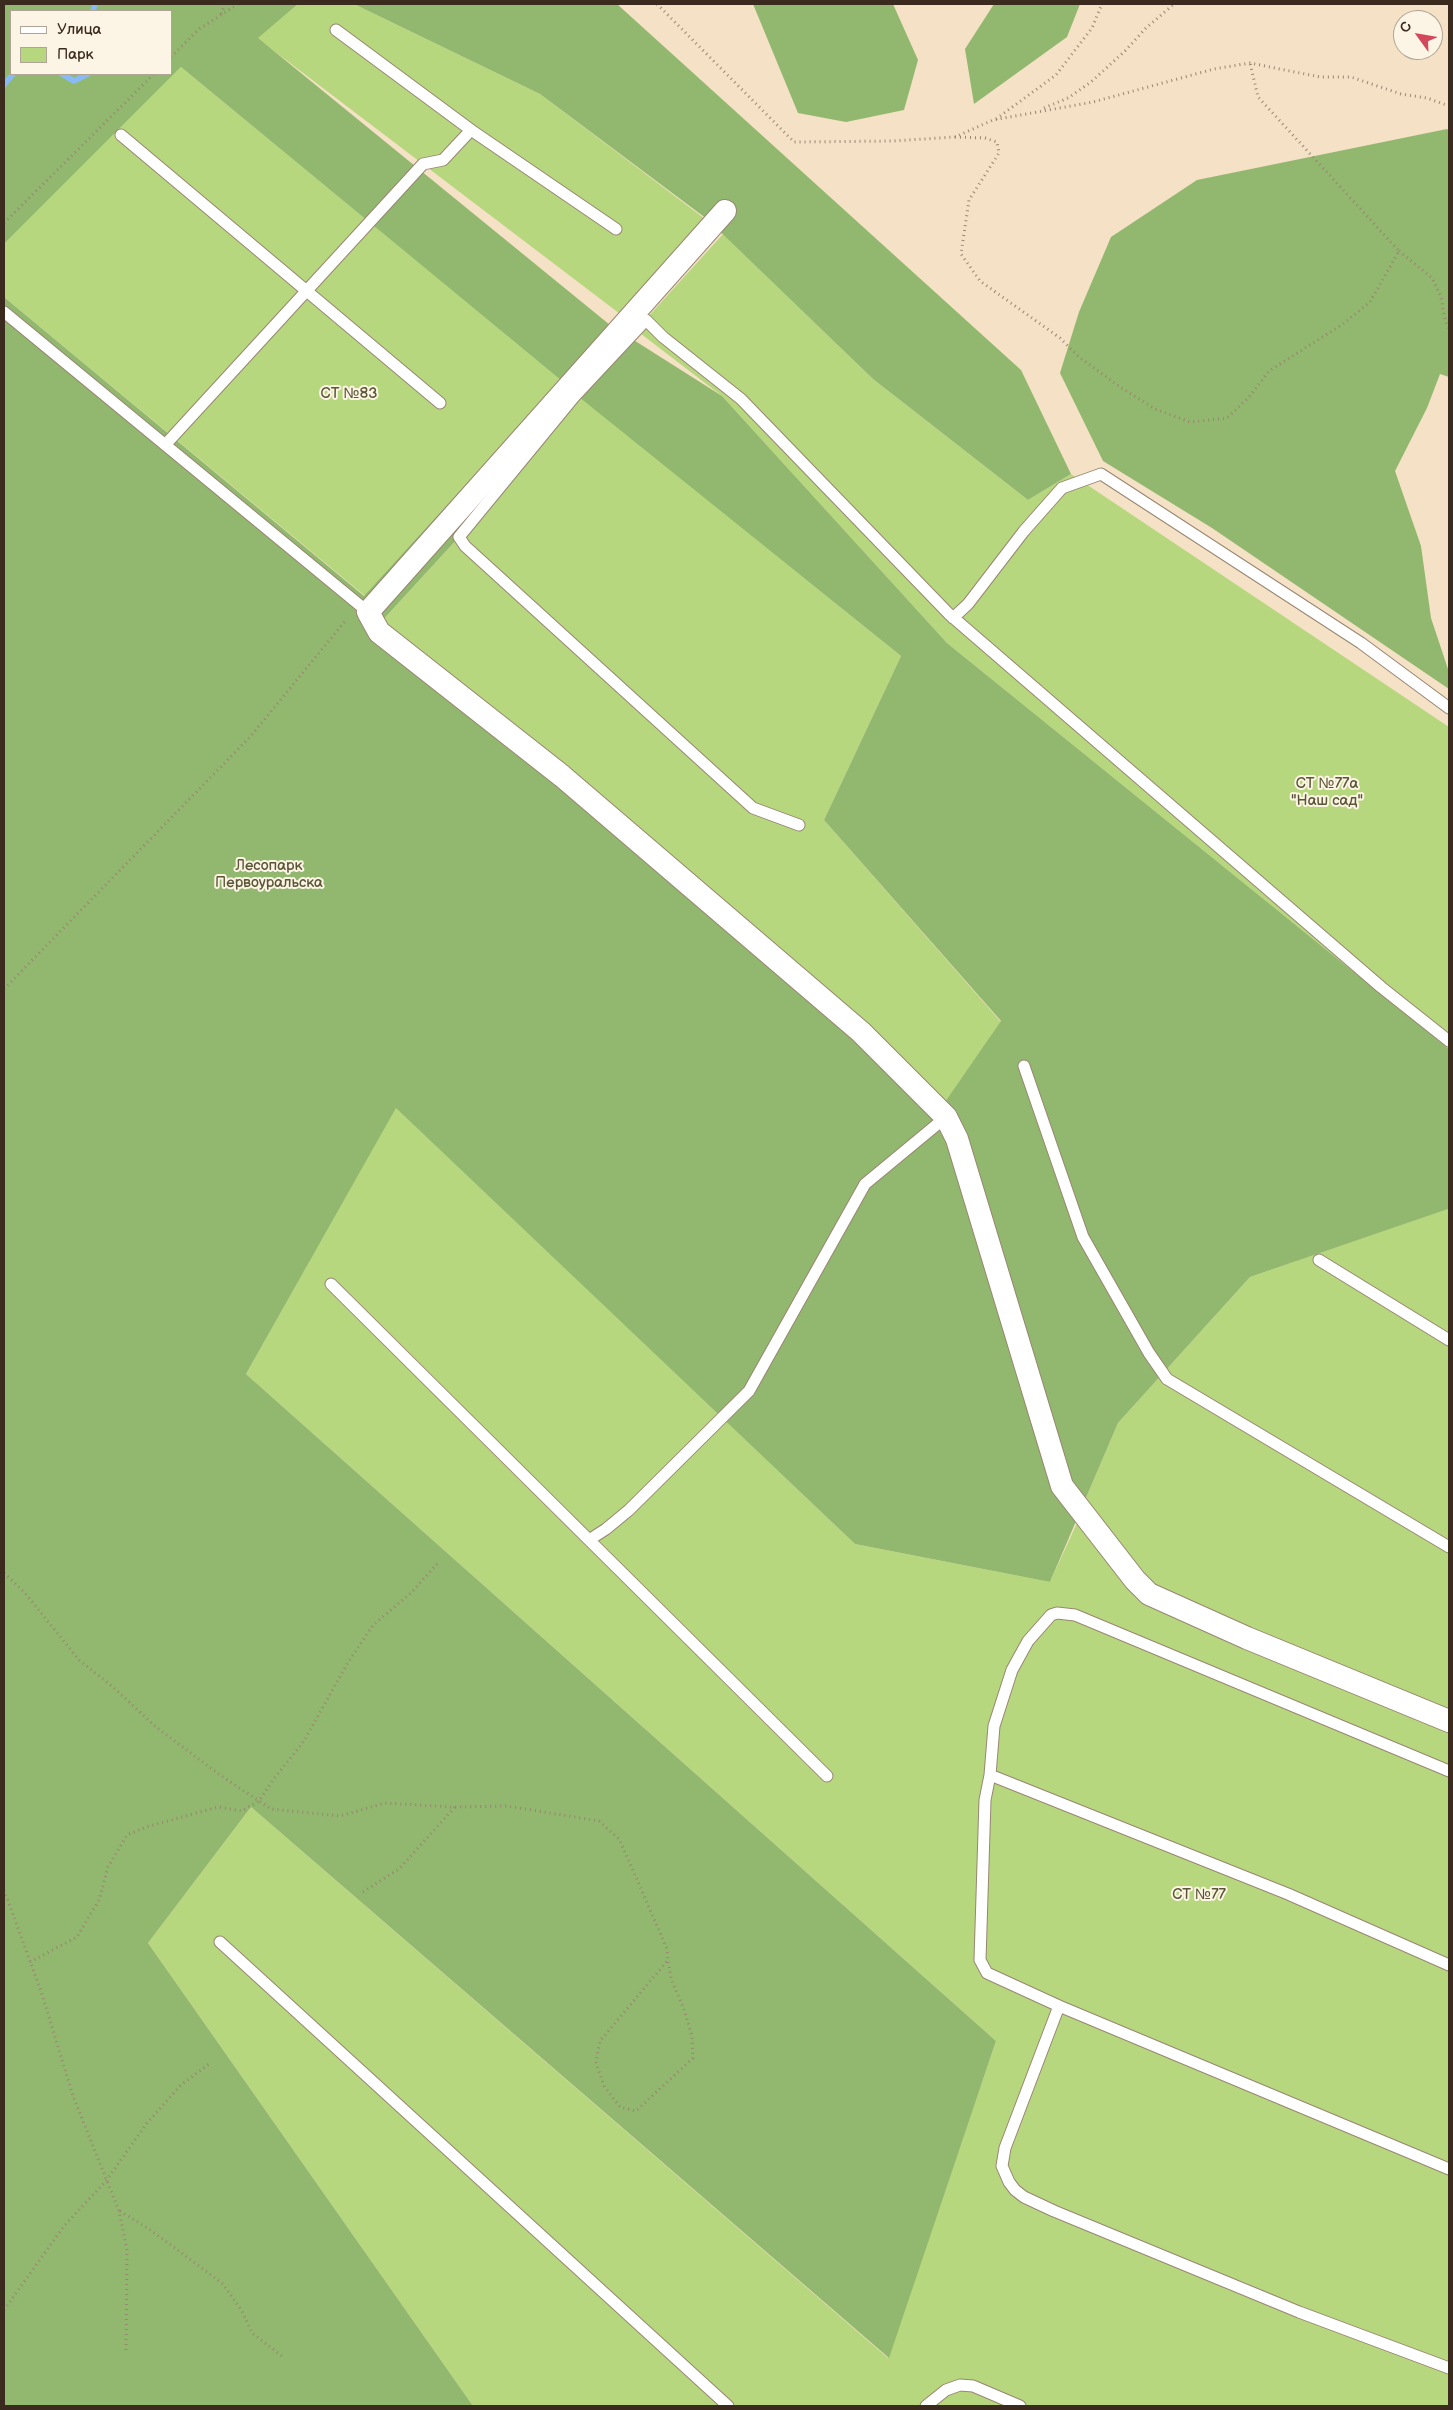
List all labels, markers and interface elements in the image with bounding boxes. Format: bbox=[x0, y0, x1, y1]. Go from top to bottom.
legend bbox=[10, 10, 172, 75]
north arrow bbox=[1393, 10, 1443, 60]
text: С bbox=[1396, 19, 1415, 36]
text: Улица bbox=[57, 20, 101, 39]
text: Парк bbox=[57, 45, 94, 64]
park label: СТ №83 bbox=[321, 385, 377, 403]
park label: СТ №77а "Наш сад" bbox=[1291, 775, 1363, 810]
park label: Лесопарк Первоуральска bbox=[215, 857, 323, 892]
park label: СТ №77 bbox=[1172, 1886, 1226, 1904]

